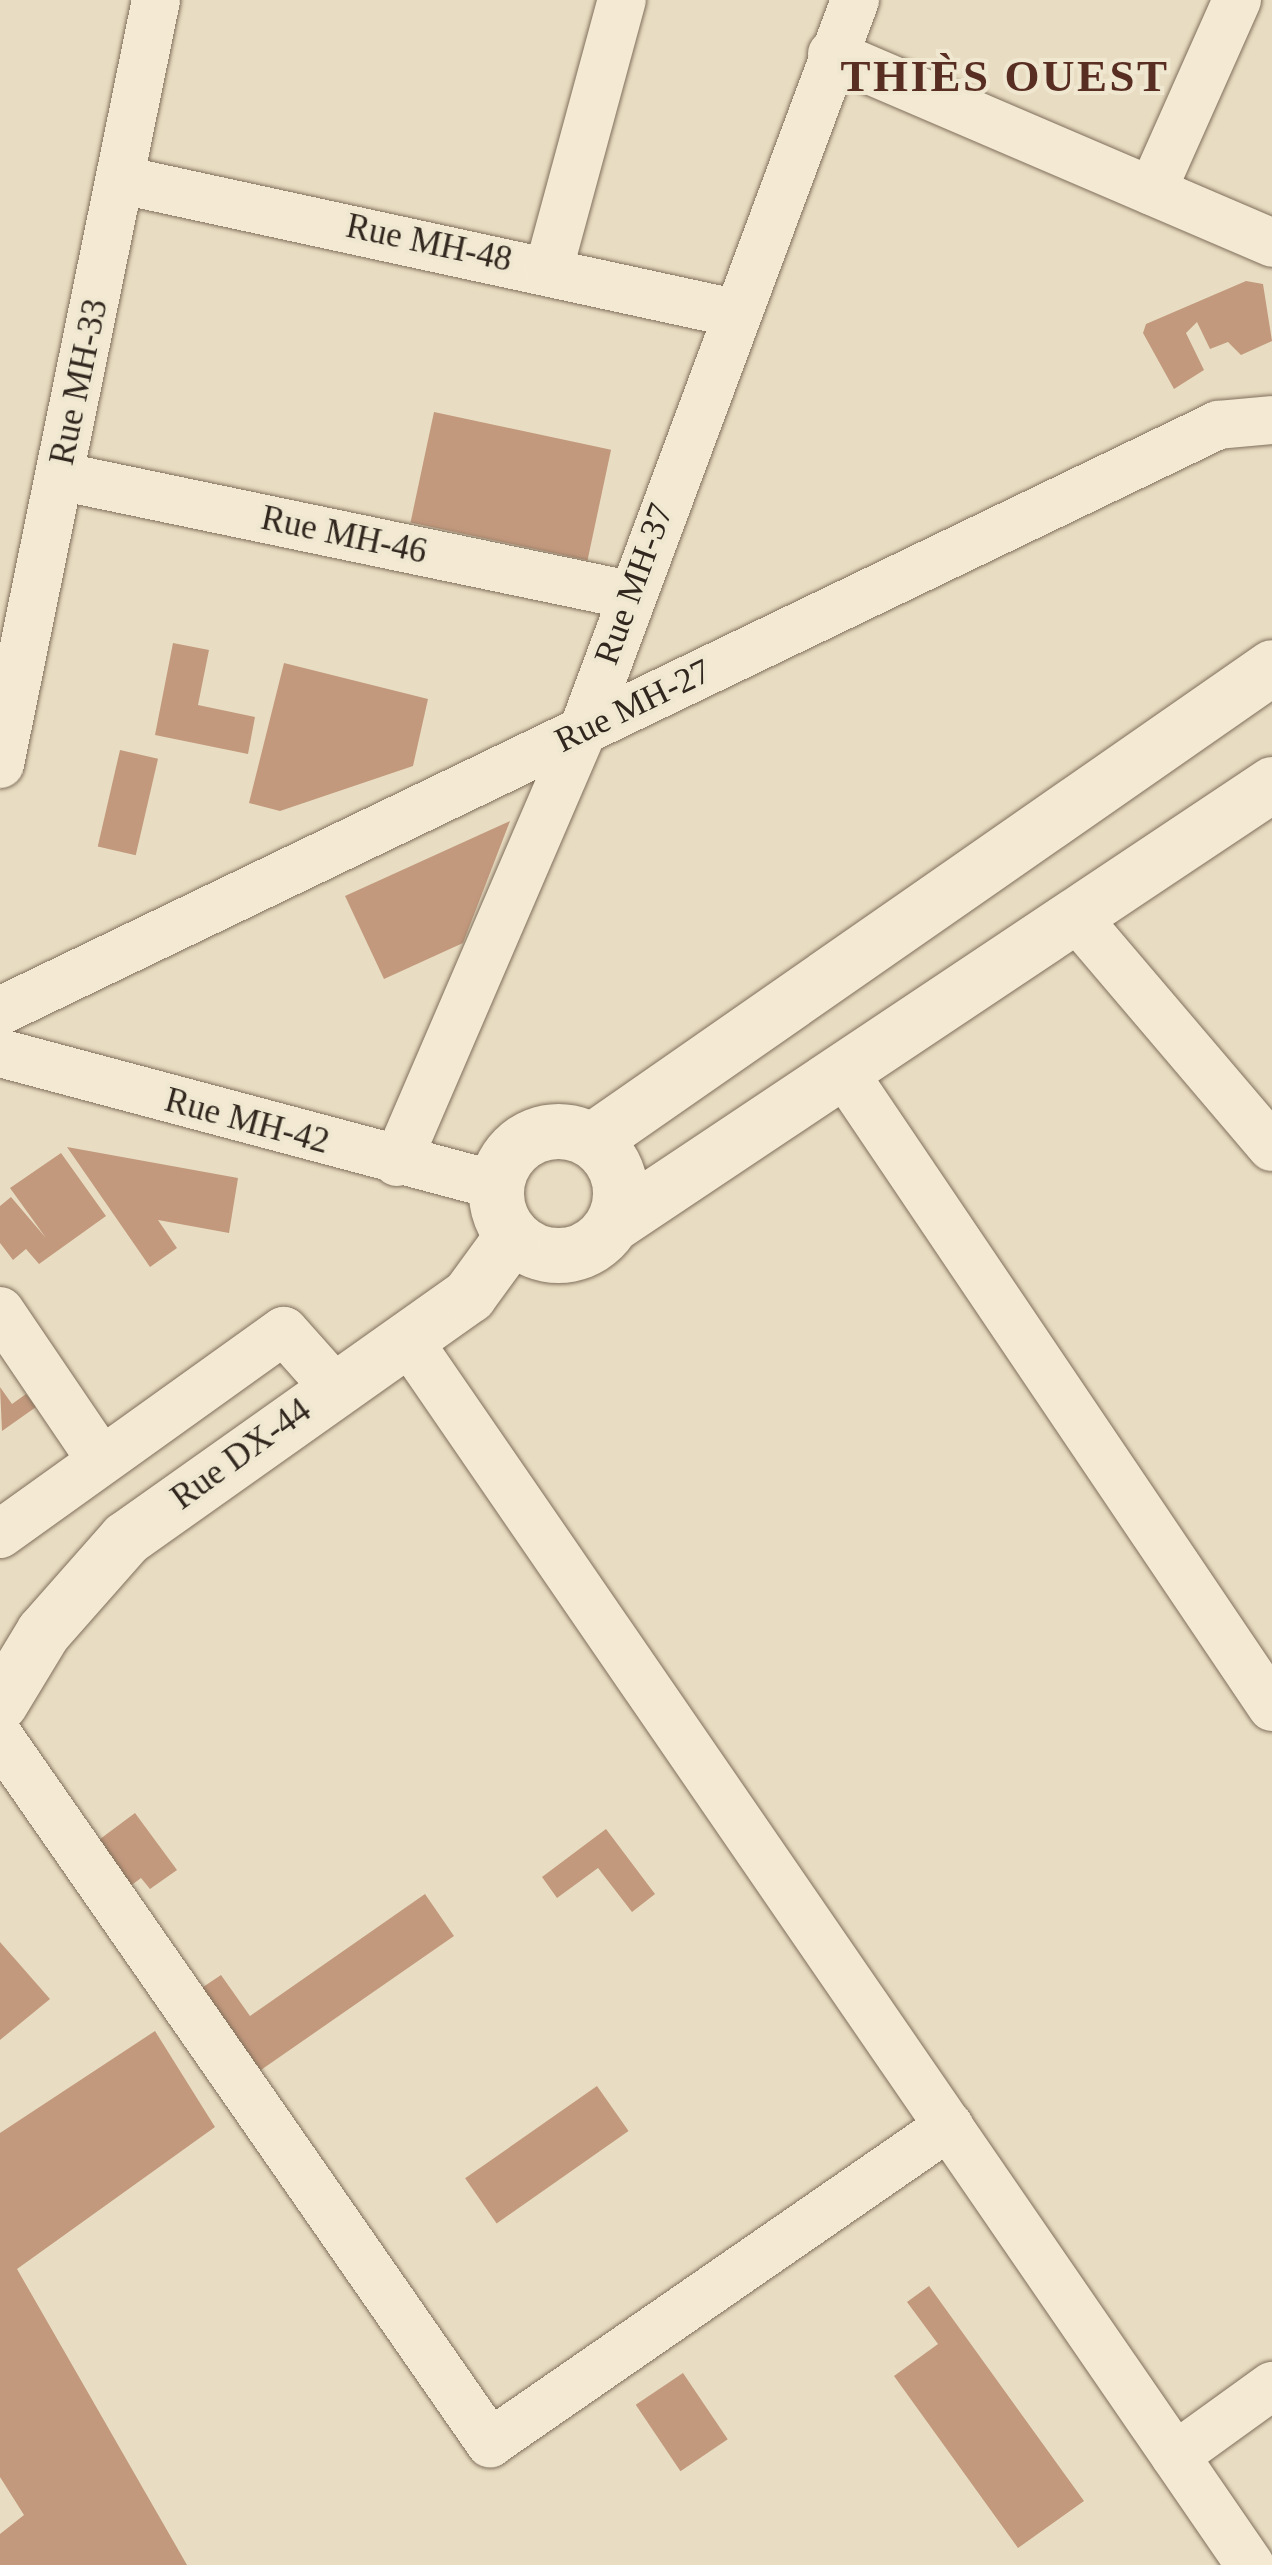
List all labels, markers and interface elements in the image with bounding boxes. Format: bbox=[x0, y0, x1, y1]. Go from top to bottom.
district label: THIÈS OUEST bbox=[841, 50, 1169, 104]
street label: Rue MH-48 bbox=[342, 205, 516, 281]
street label: Rue MH-33 bbox=[41, 295, 117, 469]
street label: Rue MH-46 bbox=[257, 497, 431, 573]
street label: Rue MH-37 bbox=[586, 498, 682, 670]
street label: Rue MH-27 bbox=[548, 650, 718, 762]
street label: Rue MH-42 bbox=[160, 1079, 334, 1163]
street label: Rue DX-44 bbox=[163, 1389, 319, 1519]

